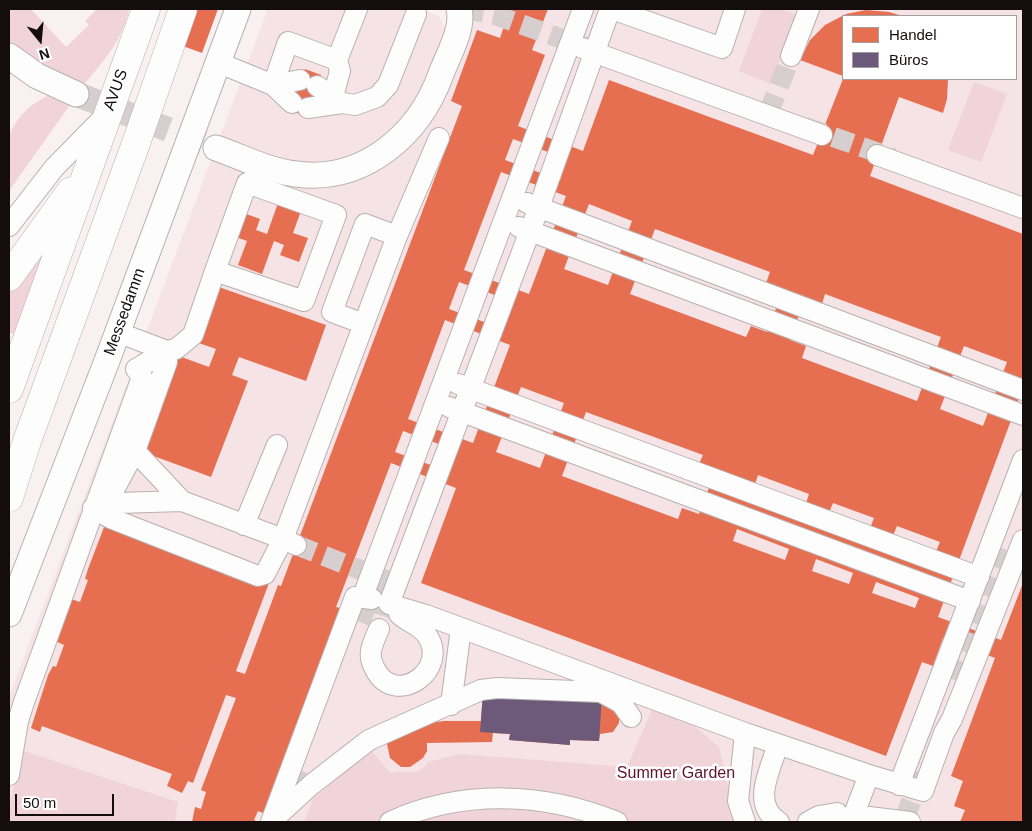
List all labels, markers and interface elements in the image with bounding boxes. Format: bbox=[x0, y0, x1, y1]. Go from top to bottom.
north arrow bbox=[15, 15, 65, 65]
legend bbox=[842, 15, 1017, 80]
text: Handel bbox=[889, 26, 937, 43]
text: N bbox=[37, 45, 52, 63]
text: Büros bbox=[889, 51, 928, 68]
street label: AVUS bbox=[100, 67, 132, 113]
street label: Messedamm bbox=[100, 266, 150, 358]
park label: Summer Garden bbox=[617, 764, 735, 784]
scale bar bbox=[18, 784, 116, 816]
text: 50 m bbox=[23, 794, 56, 811]

